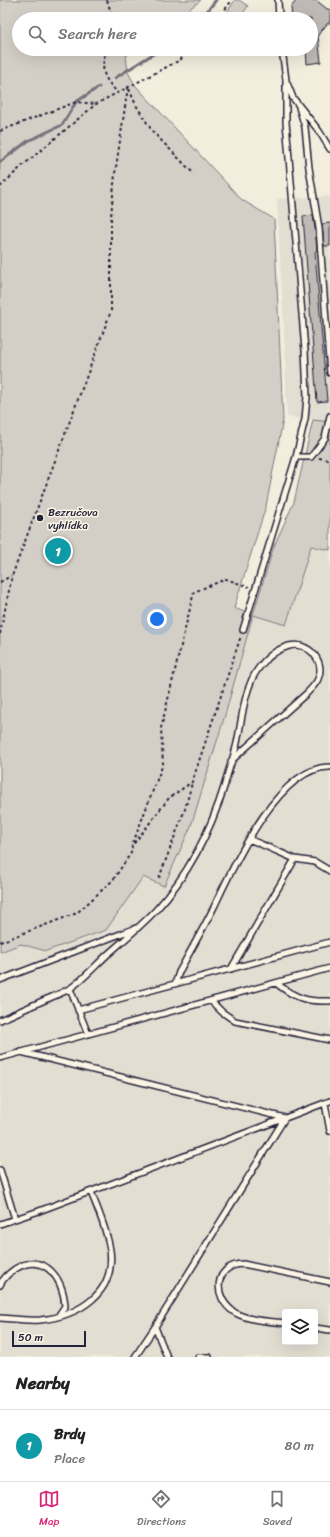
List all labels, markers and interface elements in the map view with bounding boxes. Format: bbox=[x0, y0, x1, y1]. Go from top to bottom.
search box bbox=[12, 12, 318, 56]
text: Search here bbox=[58, 21, 137, 47]
icon: search bbox=[26, 23, 48, 45]
place label: Bezručova vyhlídka bbox=[48, 503, 98, 535]
marker: Bezručova vyhlídka bbox=[35, 513, 45, 523]
pin: 1 bbox=[45, 536, 71, 566]
your location bbox=[147, 609, 167, 629]
map controls bbox=[282, 1309, 318, 1345]
button: layers bbox=[282, 1309, 318, 1345]
text: 50 m bbox=[18, 1328, 43, 1347]
scale bar bbox=[12, 1329, 86, 1348]
text: Nearby bbox=[16, 1368, 70, 1398]
text: Brdy bbox=[54, 1421, 85, 1447]
text: 1 bbox=[26, 1434, 32, 1457]
text: 80 m bbox=[285, 1434, 314, 1457]
text: Place bbox=[54, 1447, 85, 1470]
tab: Map bbox=[38, 1488, 60, 1531]
tab: Directions bbox=[137, 1488, 186, 1531]
tab: Saved bbox=[263, 1488, 292, 1531]

